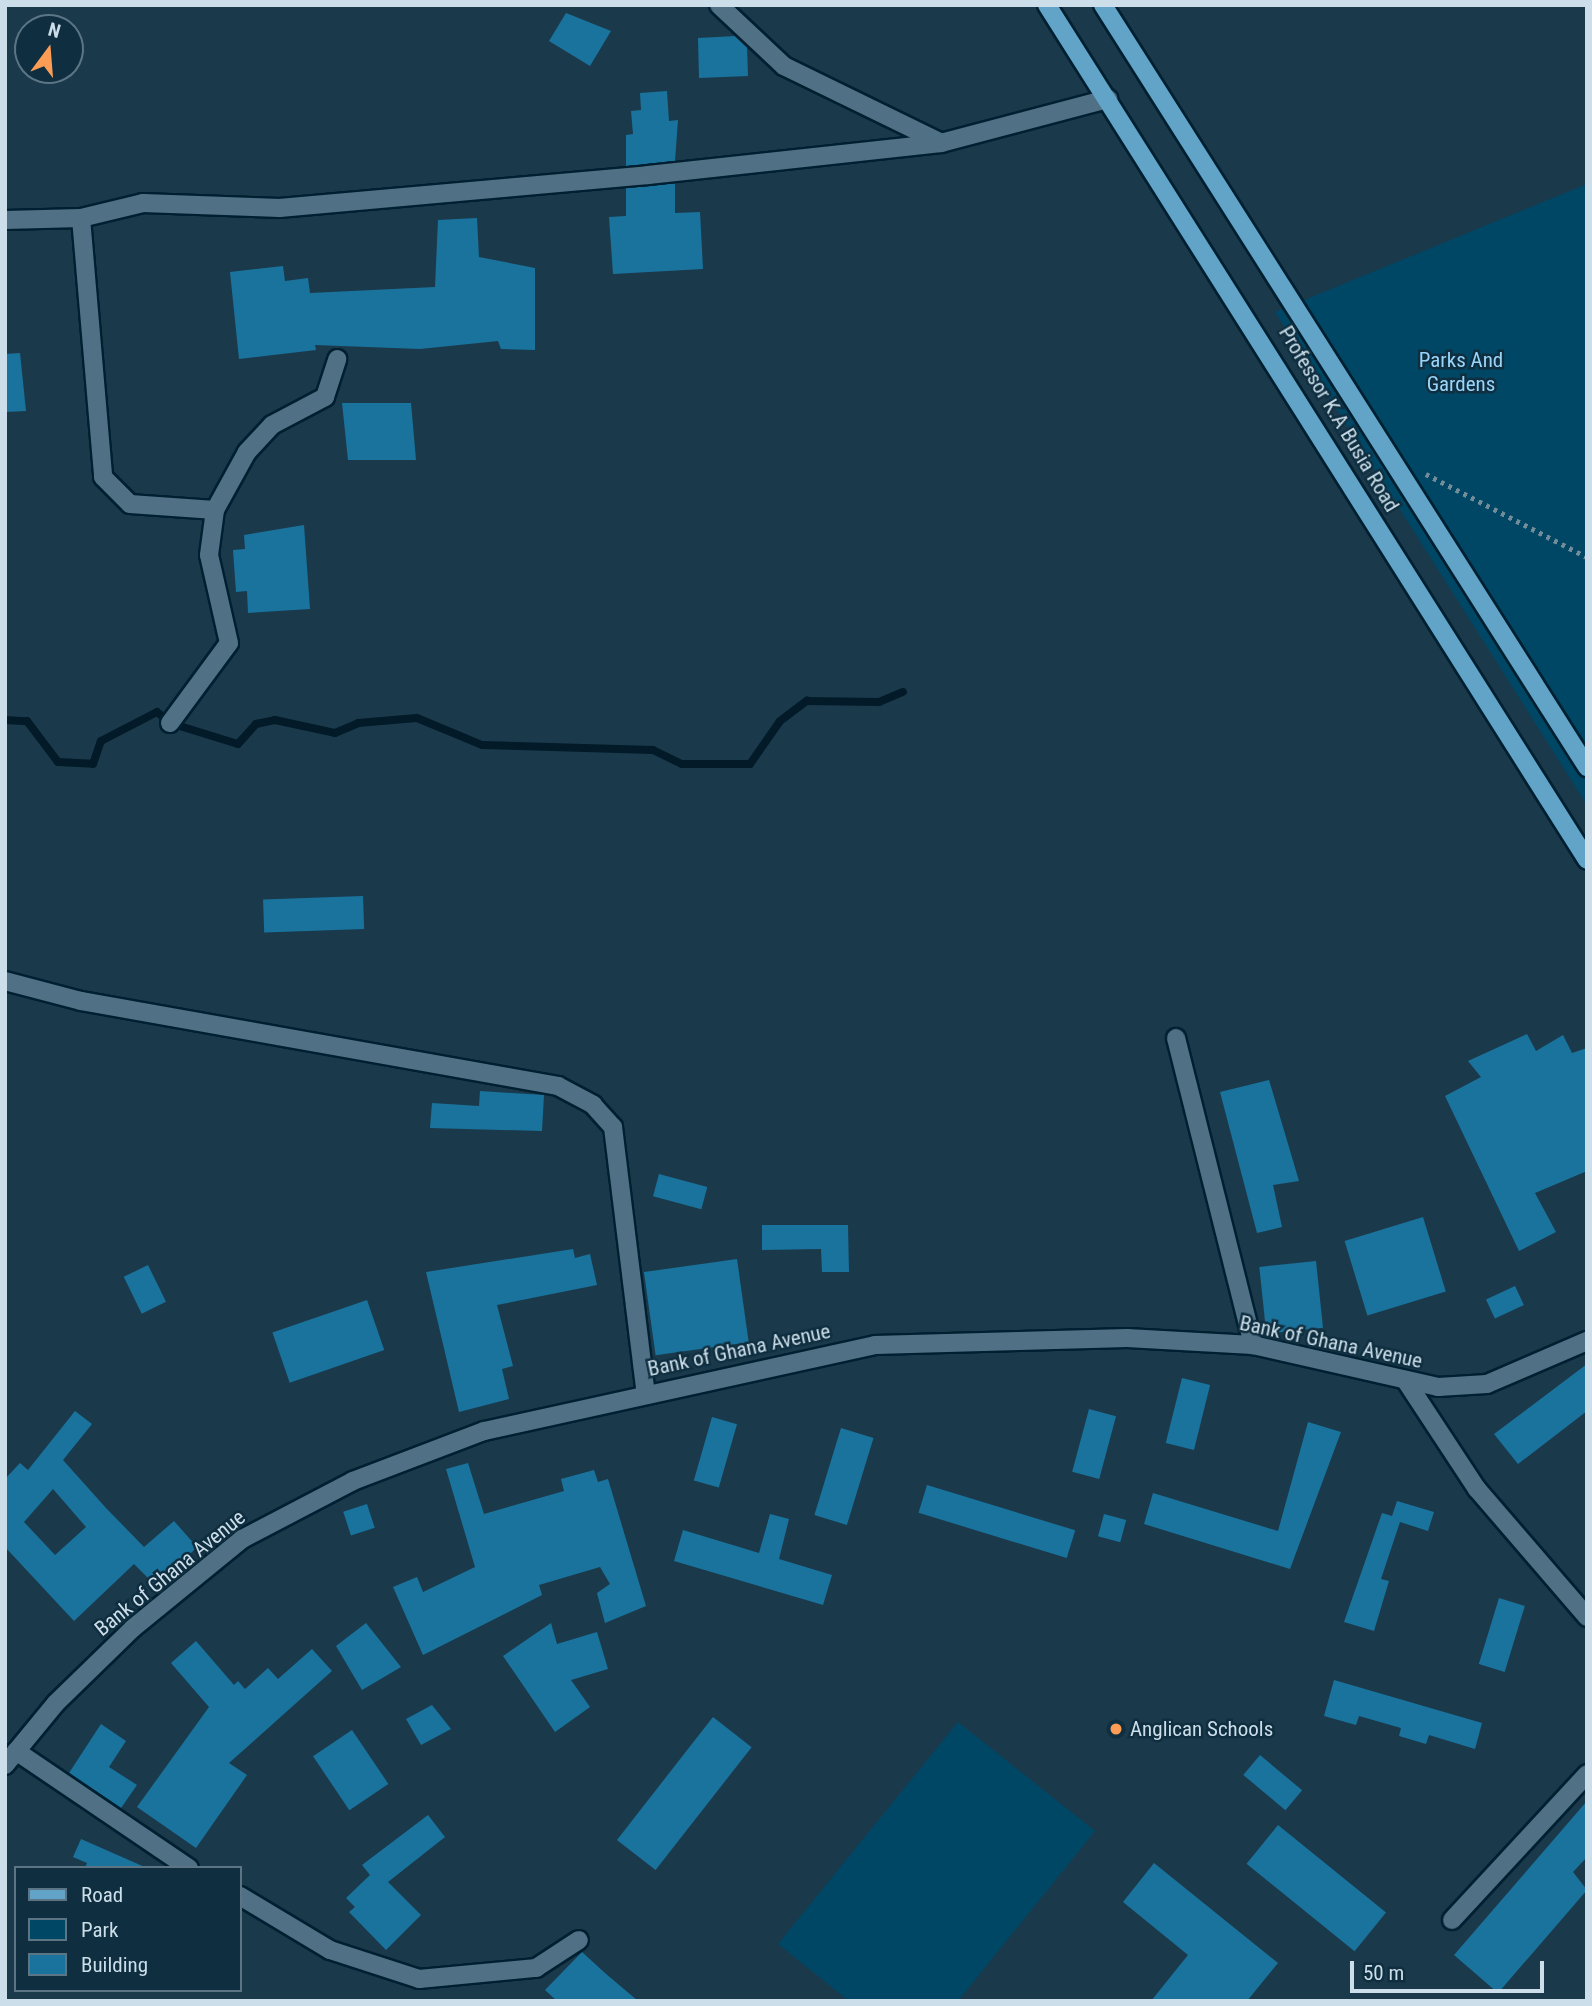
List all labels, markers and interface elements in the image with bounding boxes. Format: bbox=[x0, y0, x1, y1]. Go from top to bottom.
north arrow bbox=[14, 14, 84, 84]
text: N bbox=[46, 18, 63, 43]
street label: Professor K.A Busia Road bbox=[1273, 321, 1405, 517]
park label: Parks And Gardens bbox=[1419, 347, 1503, 397]
street label: Bank of Ghana Avenue bbox=[1237, 1310, 1425, 1374]
street label: Bank of Ghana Avenue bbox=[645, 1318, 833, 1382]
street label: Bank of Ghana Avenue bbox=[90, 1505, 250, 1641]
place label: Anglican Schools bbox=[1130, 1716, 1273, 1742]
marker: Anglican Schools bbox=[1108, 1721, 1124, 1737]
legend bbox=[14, 1866, 242, 1992]
text: Road bbox=[81, 1883, 123, 1907]
text: Park bbox=[81, 1918, 118, 1942]
scale bar bbox=[1354, 1946, 1548, 1990]
text: Building bbox=[81, 1953, 148, 1977]
text: 50 m bbox=[1363, 1961, 1404, 1985]

